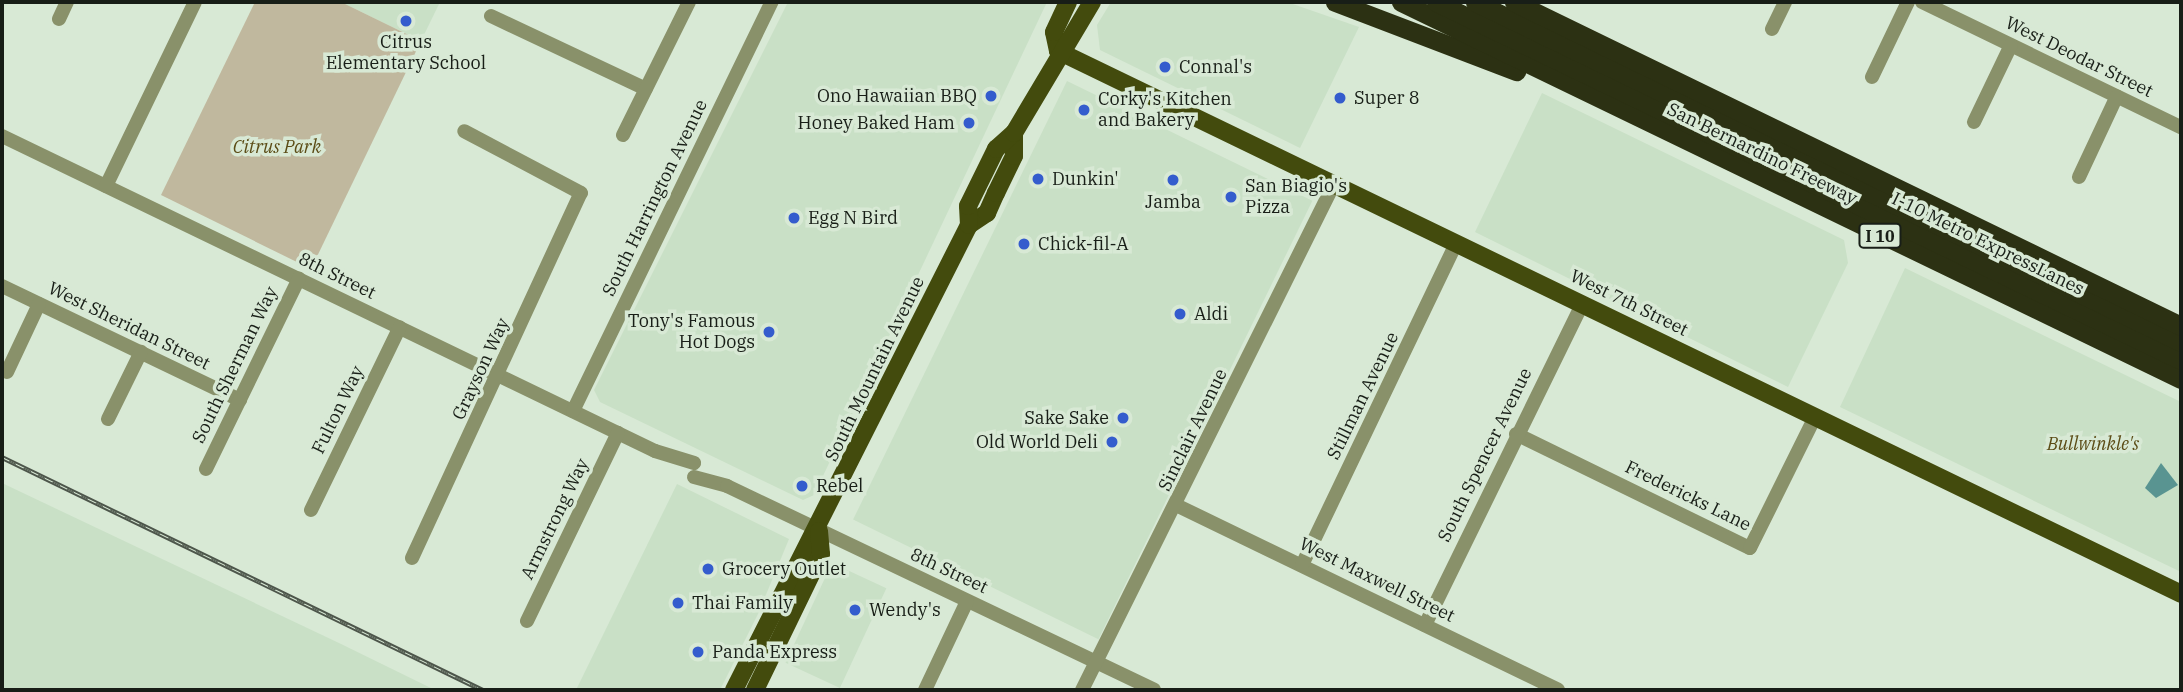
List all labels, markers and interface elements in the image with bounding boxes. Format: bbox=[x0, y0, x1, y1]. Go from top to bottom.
street label: West Deodar Street bbox=[2002, 12, 2156, 102]
marker: Citrus Elementary School bbox=[398, 13, 414, 29]
place label: Citrus Elementary School bbox=[326, 32, 486, 74]
place label: Connal's bbox=[1179, 56, 1252, 78]
marker: Connal's bbox=[1157, 59, 1173, 75]
place label: Ono Hawaiian BBQ bbox=[817, 85, 977, 107]
place label: Super 8 bbox=[1354, 87, 1420, 109]
marker: Ono Hawaiian BBQ bbox=[983, 88, 999, 104]
place label: Corky's Kitchen and Bakery bbox=[1098, 89, 1232, 132]
marker: Super 8 bbox=[1332, 90, 1348, 106]
street label: South Harrington Avenue bbox=[598, 96, 712, 300]
street label: San Bernardino Freeway bbox=[1663, 99, 1861, 209]
marker: Corky's Kitchen and Bakery bbox=[1076, 102, 1092, 118]
place label: Honey Baked Ham bbox=[798, 112, 955, 134]
marker: Honey Baked Ham bbox=[961, 115, 977, 131]
park label: Citrus Park bbox=[233, 136, 321, 158]
place label: Dunkin' bbox=[1052, 168, 1119, 190]
marker: Dunkin' bbox=[1030, 171, 1046, 187]
marker: Jamba bbox=[1165, 172, 1181, 188]
place label: San Biagio's Pizza bbox=[1245, 176, 1347, 218]
street label: I-10 Metro ExpressLanes bbox=[1888, 188, 2088, 300]
marker: San Biagio's Pizza bbox=[1223, 189, 1239, 205]
place label: Jamba bbox=[1145, 191, 1201, 213]
place label: Egg N Bird bbox=[808, 207, 898, 229]
marker: Egg N Bird bbox=[786, 210, 802, 226]
road number: I 10 bbox=[1857, 224, 1903, 248]
place label: Chick-fil-A bbox=[1038, 233, 1129, 255]
marker: Chick-fil-A bbox=[1016, 236, 1032, 252]
street label: 8th Street bbox=[295, 248, 379, 304]
street label: West 7th Street bbox=[1566, 265, 1692, 341]
street label: South Mountain Avenue bbox=[821, 273, 929, 465]
street label: West Sheridan Street bbox=[44, 277, 214, 375]
street label: South Sherman Way bbox=[188, 283, 282, 447]
place label: Aldi bbox=[1194, 303, 1228, 325]
marker: Aldi bbox=[1172, 306, 1188, 322]
place label: Tony's Famous Hot Dogs bbox=[628, 311, 755, 354]
street label: Grayson Way bbox=[448, 314, 514, 424]
marker: Tony's Famous Hot Dogs bbox=[761, 324, 777, 340]
street label: Stillman Avenue bbox=[1323, 329, 1403, 463]
street label: Fulton Way bbox=[307, 363, 369, 457]
street label: Sinclair Avenue bbox=[1154, 365, 1232, 495]
street label: South Spencer Avenue bbox=[1434, 365, 1536, 545]
place label: Sake Sake bbox=[1024, 407, 1109, 429]
marker: Sake Sake bbox=[1115, 410, 1131, 426]
place label: Old World Deli bbox=[976, 431, 1098, 453]
park label: Bullwinkle's bbox=[2047, 433, 2139, 455]
marker: Old World Deli bbox=[1104, 434, 1120, 450]
street label: Armstrong Way bbox=[516, 455, 594, 583]
street label: Fredericks Lane bbox=[1622, 456, 1754, 536]
place label: Rebel bbox=[816, 475, 863, 497]
marker: Rebel bbox=[794, 478, 810, 494]
street label: West Maxwell Street bbox=[1296, 533, 1458, 627]
street label: 8th Street bbox=[907, 544, 991, 598]
place label: Grocery Outlet bbox=[722, 558, 846, 580]
marker: Grocery Outlet bbox=[700, 561, 716, 577]
place label: Thai Family bbox=[692, 592, 793, 614]
marker: Thai Family bbox=[670, 595, 686, 611]
place label: Wendy's bbox=[869, 599, 941, 621]
marker: Wendy's bbox=[847, 602, 863, 618]
place label: Panda Express bbox=[712, 641, 837, 663]
marker: Panda Express bbox=[690, 644, 706, 660]

